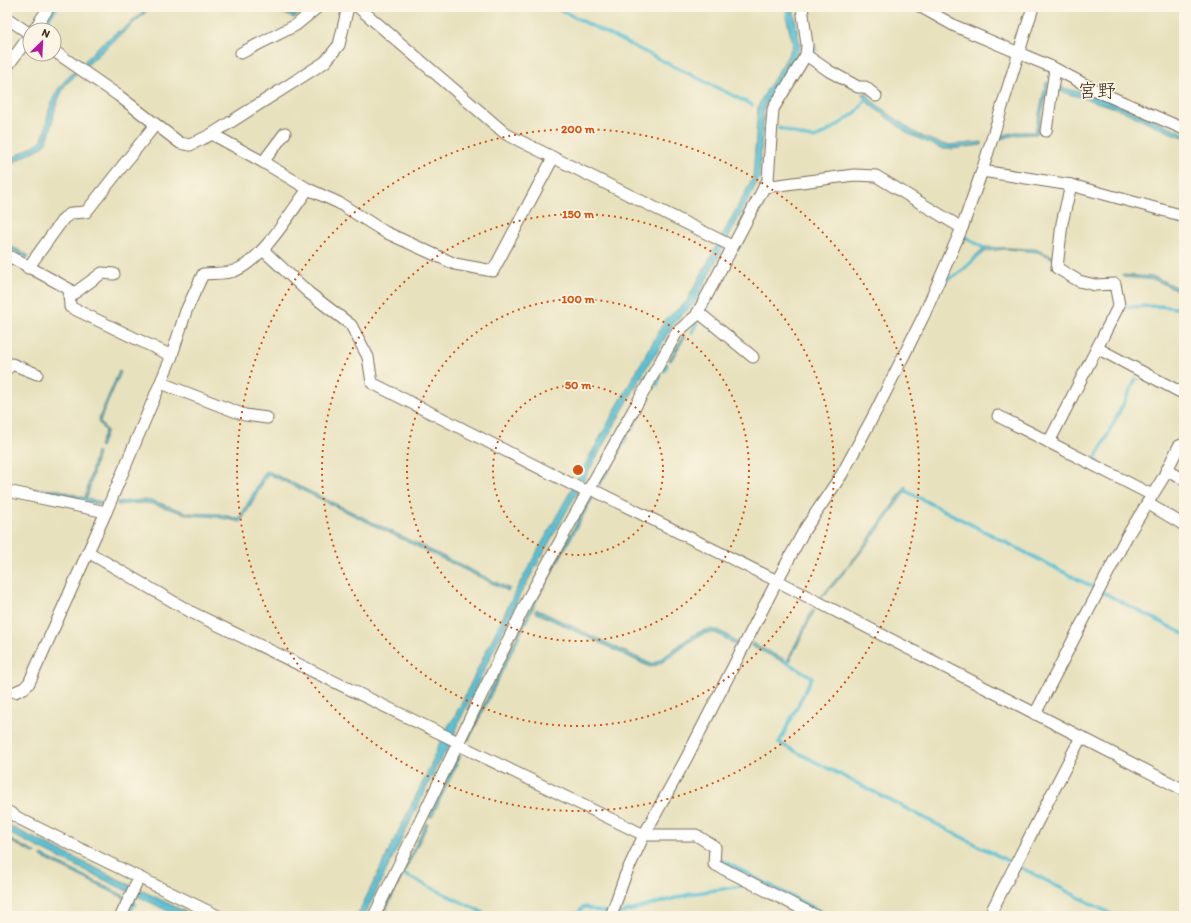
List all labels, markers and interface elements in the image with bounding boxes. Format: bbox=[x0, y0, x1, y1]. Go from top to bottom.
north arrow bbox=[22, 22, 62, 62]
text: N bbox=[40, 26, 52, 41]
district label: 宮野 bbox=[1078, 79, 1116, 102]
text: 200 m bbox=[561, 122, 596, 136]
text: 150 m bbox=[562, 207, 595, 221]
text: 100 m bbox=[561, 292, 595, 306]
text: 50 m bbox=[565, 378, 592, 392]
centre of rings bbox=[571, 463, 585, 477]

